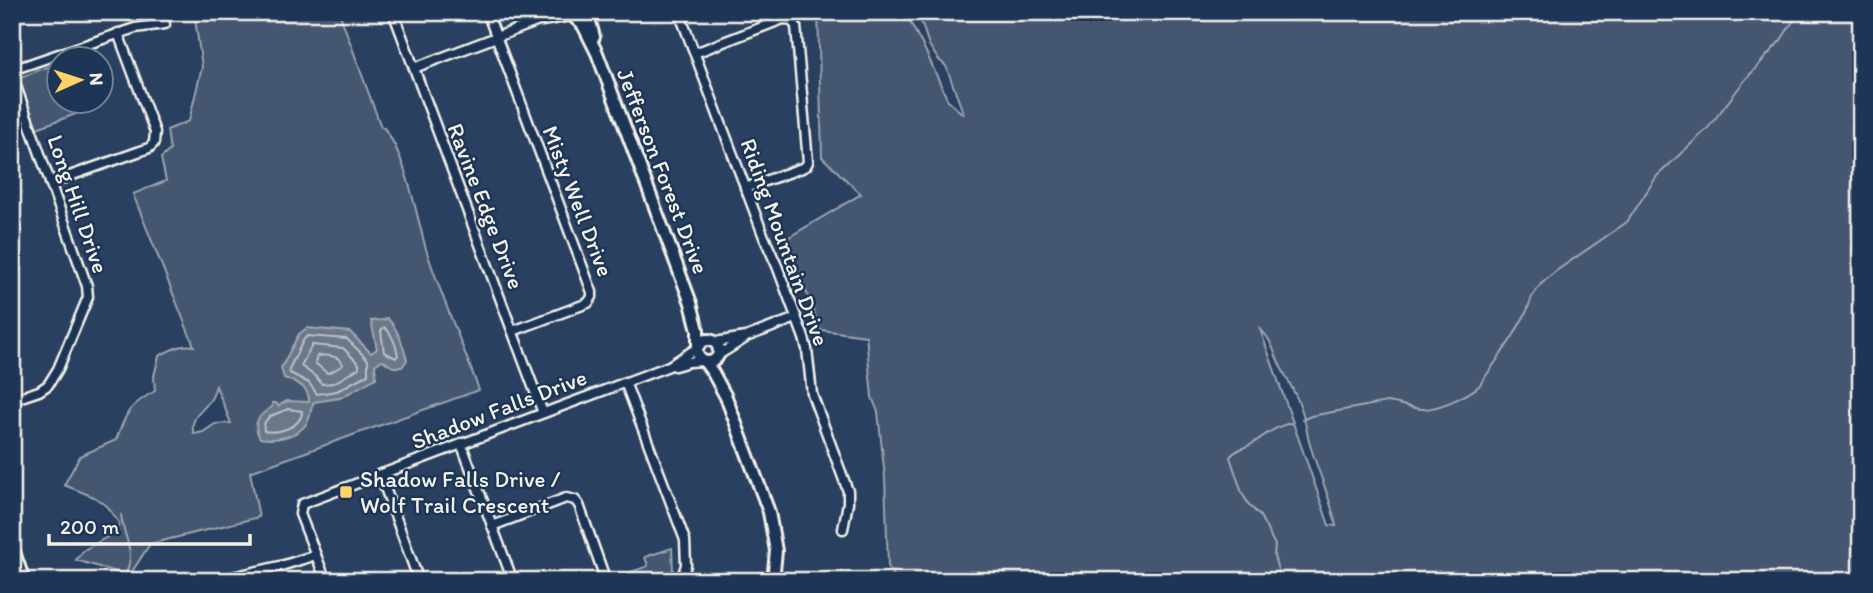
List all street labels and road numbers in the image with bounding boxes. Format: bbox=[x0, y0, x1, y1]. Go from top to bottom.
street label: Jefferson Forest Drive bbox=[611, 64, 715, 278]
street label: Ravine Edge Drive bbox=[441, 119, 531, 293]
street label: Misty Well Drive bbox=[536, 122, 620, 280]
street label: Long Hill Drive bbox=[41, 131, 115, 277]
street label: Riding Mountain Drive bbox=[734, 134, 836, 350]
street label: Shadow Falls Drive bbox=[407, 363, 591, 455]

